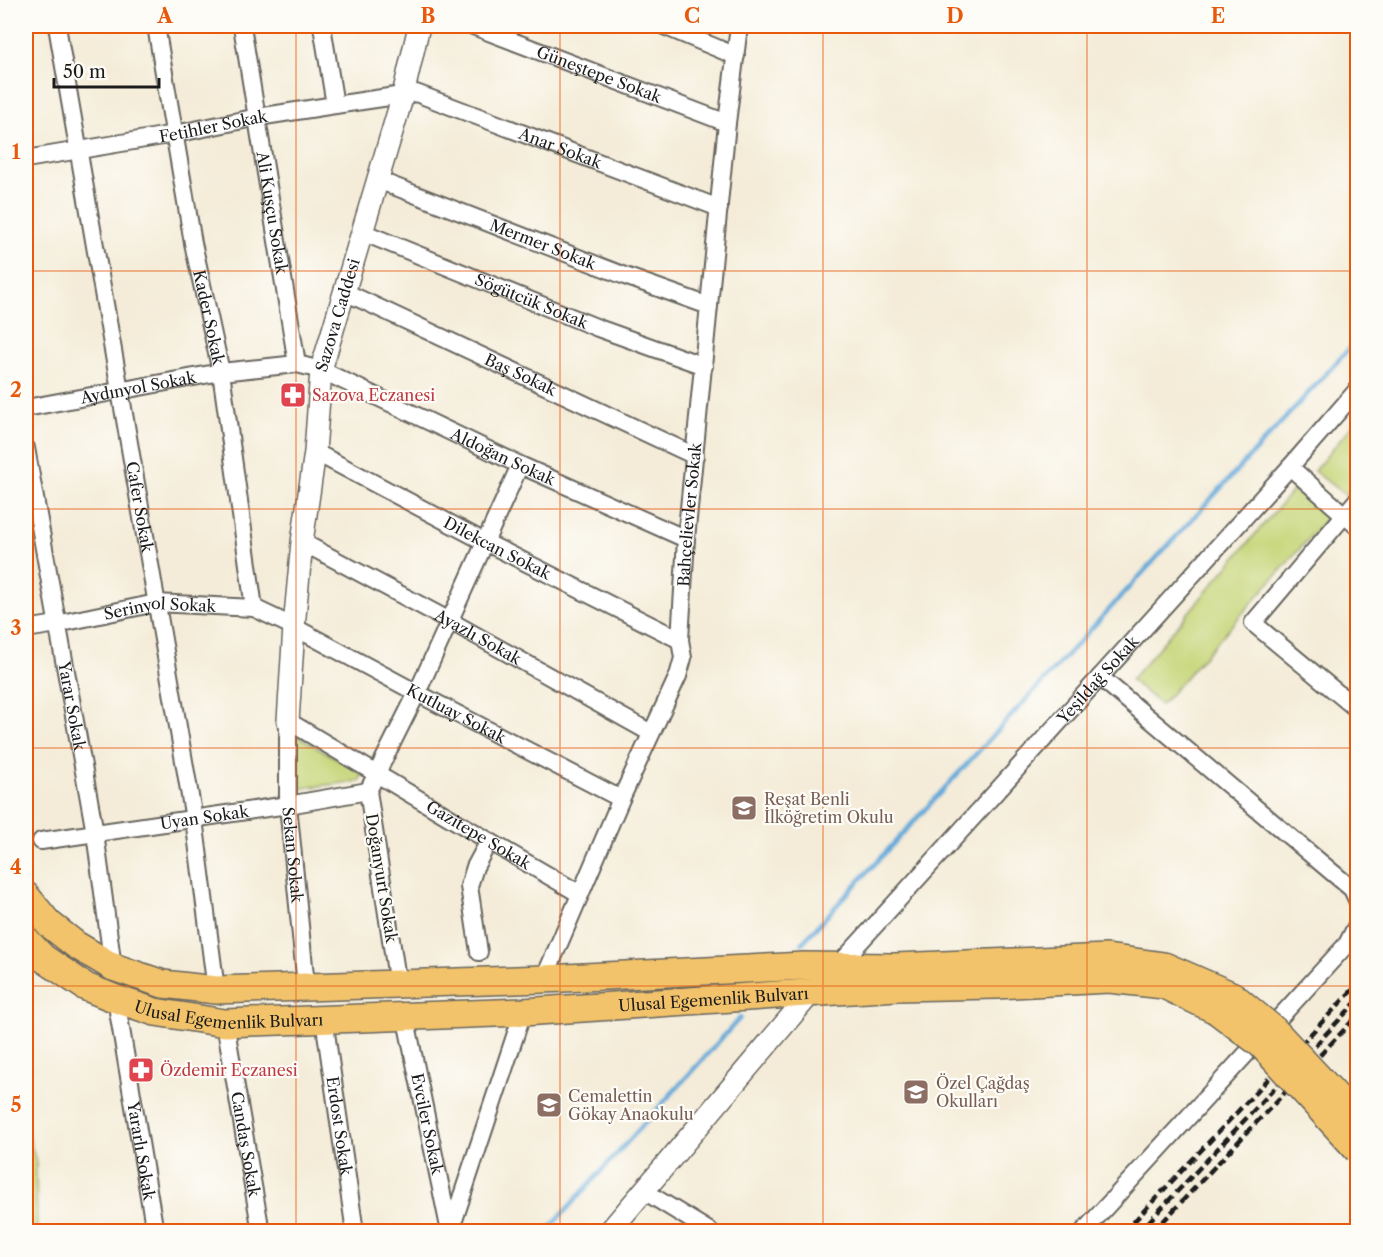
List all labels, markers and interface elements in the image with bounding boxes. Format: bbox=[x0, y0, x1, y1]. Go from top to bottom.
text: A bbox=[156, 4, 173, 28]
text: B bbox=[421, 4, 436, 28]
text: C bbox=[684, 4, 700, 28]
text: D bbox=[946, 4, 964, 28]
text: E bbox=[1211, 4, 1225, 28]
street label: Güneştepe Sokak bbox=[534, 41, 665, 107]
scale bar bbox=[54, 51, 159, 89]
text: 50 m bbox=[63, 61, 106, 83]
street label: Fetihler Sokak bbox=[158, 106, 269, 147]
street label: Anar Sokak bbox=[515, 123, 605, 173]
text: 1 bbox=[12, 140, 21, 164]
street label: Ali Kuşçu Sokak bbox=[252, 149, 292, 276]
street label: Mermer Sokak bbox=[487, 214, 600, 274]
street label: Sazova Caddesi bbox=[311, 256, 364, 374]
street label: Kader Sokak bbox=[189, 268, 229, 367]
street label: Sögütcük Sokak bbox=[472, 269, 592, 333]
street label: Baş Sokak bbox=[482, 349, 560, 400]
street label: Aydınyol Sokak bbox=[78, 367, 198, 408]
text: 2 bbox=[10, 378, 22, 402]
pharmacy icon: Sazova Eczanesi bbox=[278, 380, 308, 410]
place label: Sazova Eczanesi bbox=[312, 385, 435, 405]
street label: Aldoğan Sokak bbox=[447, 423, 559, 490]
street label: Bahçelievler Sokak bbox=[673, 441, 706, 587]
street label: Cafer Sokak bbox=[122, 460, 158, 555]
street label: Dilekcan Sokak bbox=[441, 512, 555, 584]
street label: Serinyol Sokak bbox=[102, 593, 217, 624]
street label: Ayazlı Sokak bbox=[431, 604, 526, 669]
text: 3 bbox=[10, 616, 22, 640]
street label: Yeşildağ Sokak bbox=[1052, 631, 1143, 729]
street label: Yarar Sokak bbox=[54, 659, 90, 753]
street label: Kutluay Sokak bbox=[403, 679, 510, 748]
place label: Reşat Benli İlköğretim Okulu bbox=[764, 789, 894, 827]
school or university icon: Reşat Benli İlköğretim Okulu bbox=[729, 793, 759, 823]
street label: Gazitepe Sokak bbox=[423, 796, 535, 874]
street label: Uyan Sokak bbox=[159, 801, 251, 834]
street label: Sekan Sokak bbox=[278, 806, 308, 904]
street label: Doğanyurt Sokak bbox=[362, 812, 402, 945]
text: 4 bbox=[10, 855, 22, 879]
street label: Ulusal Egemenlik Bulvarı bbox=[618, 983, 809, 1016]
street label: Ulusal Egemenlik Bulvarı bbox=[132, 996, 324, 1033]
pharmacy icon: Özdemir Eczanesi bbox=[126, 1055, 156, 1085]
place label: Özdemir Eczanesi bbox=[160, 1060, 298, 1080]
street label: Evciler Sokak bbox=[407, 1071, 448, 1177]
place label: Özel Çağdaş Okulları bbox=[936, 1073, 1030, 1111]
street label: Erdost Sokak bbox=[322, 1075, 357, 1178]
school or university icon: Özel Çağdaş Okulları bbox=[901, 1077, 931, 1107]
place label: Cemalettin Gökay Anaokulu bbox=[568, 1086, 694, 1124]
street label: Candaş Sokak bbox=[227, 1090, 265, 1199]
school or university icon: Cemalettin Gökay Anaokulu bbox=[534, 1090, 564, 1120]
text: 5 bbox=[10, 1093, 22, 1117]
street label: Yararlı Sokak bbox=[123, 1099, 160, 1203]

